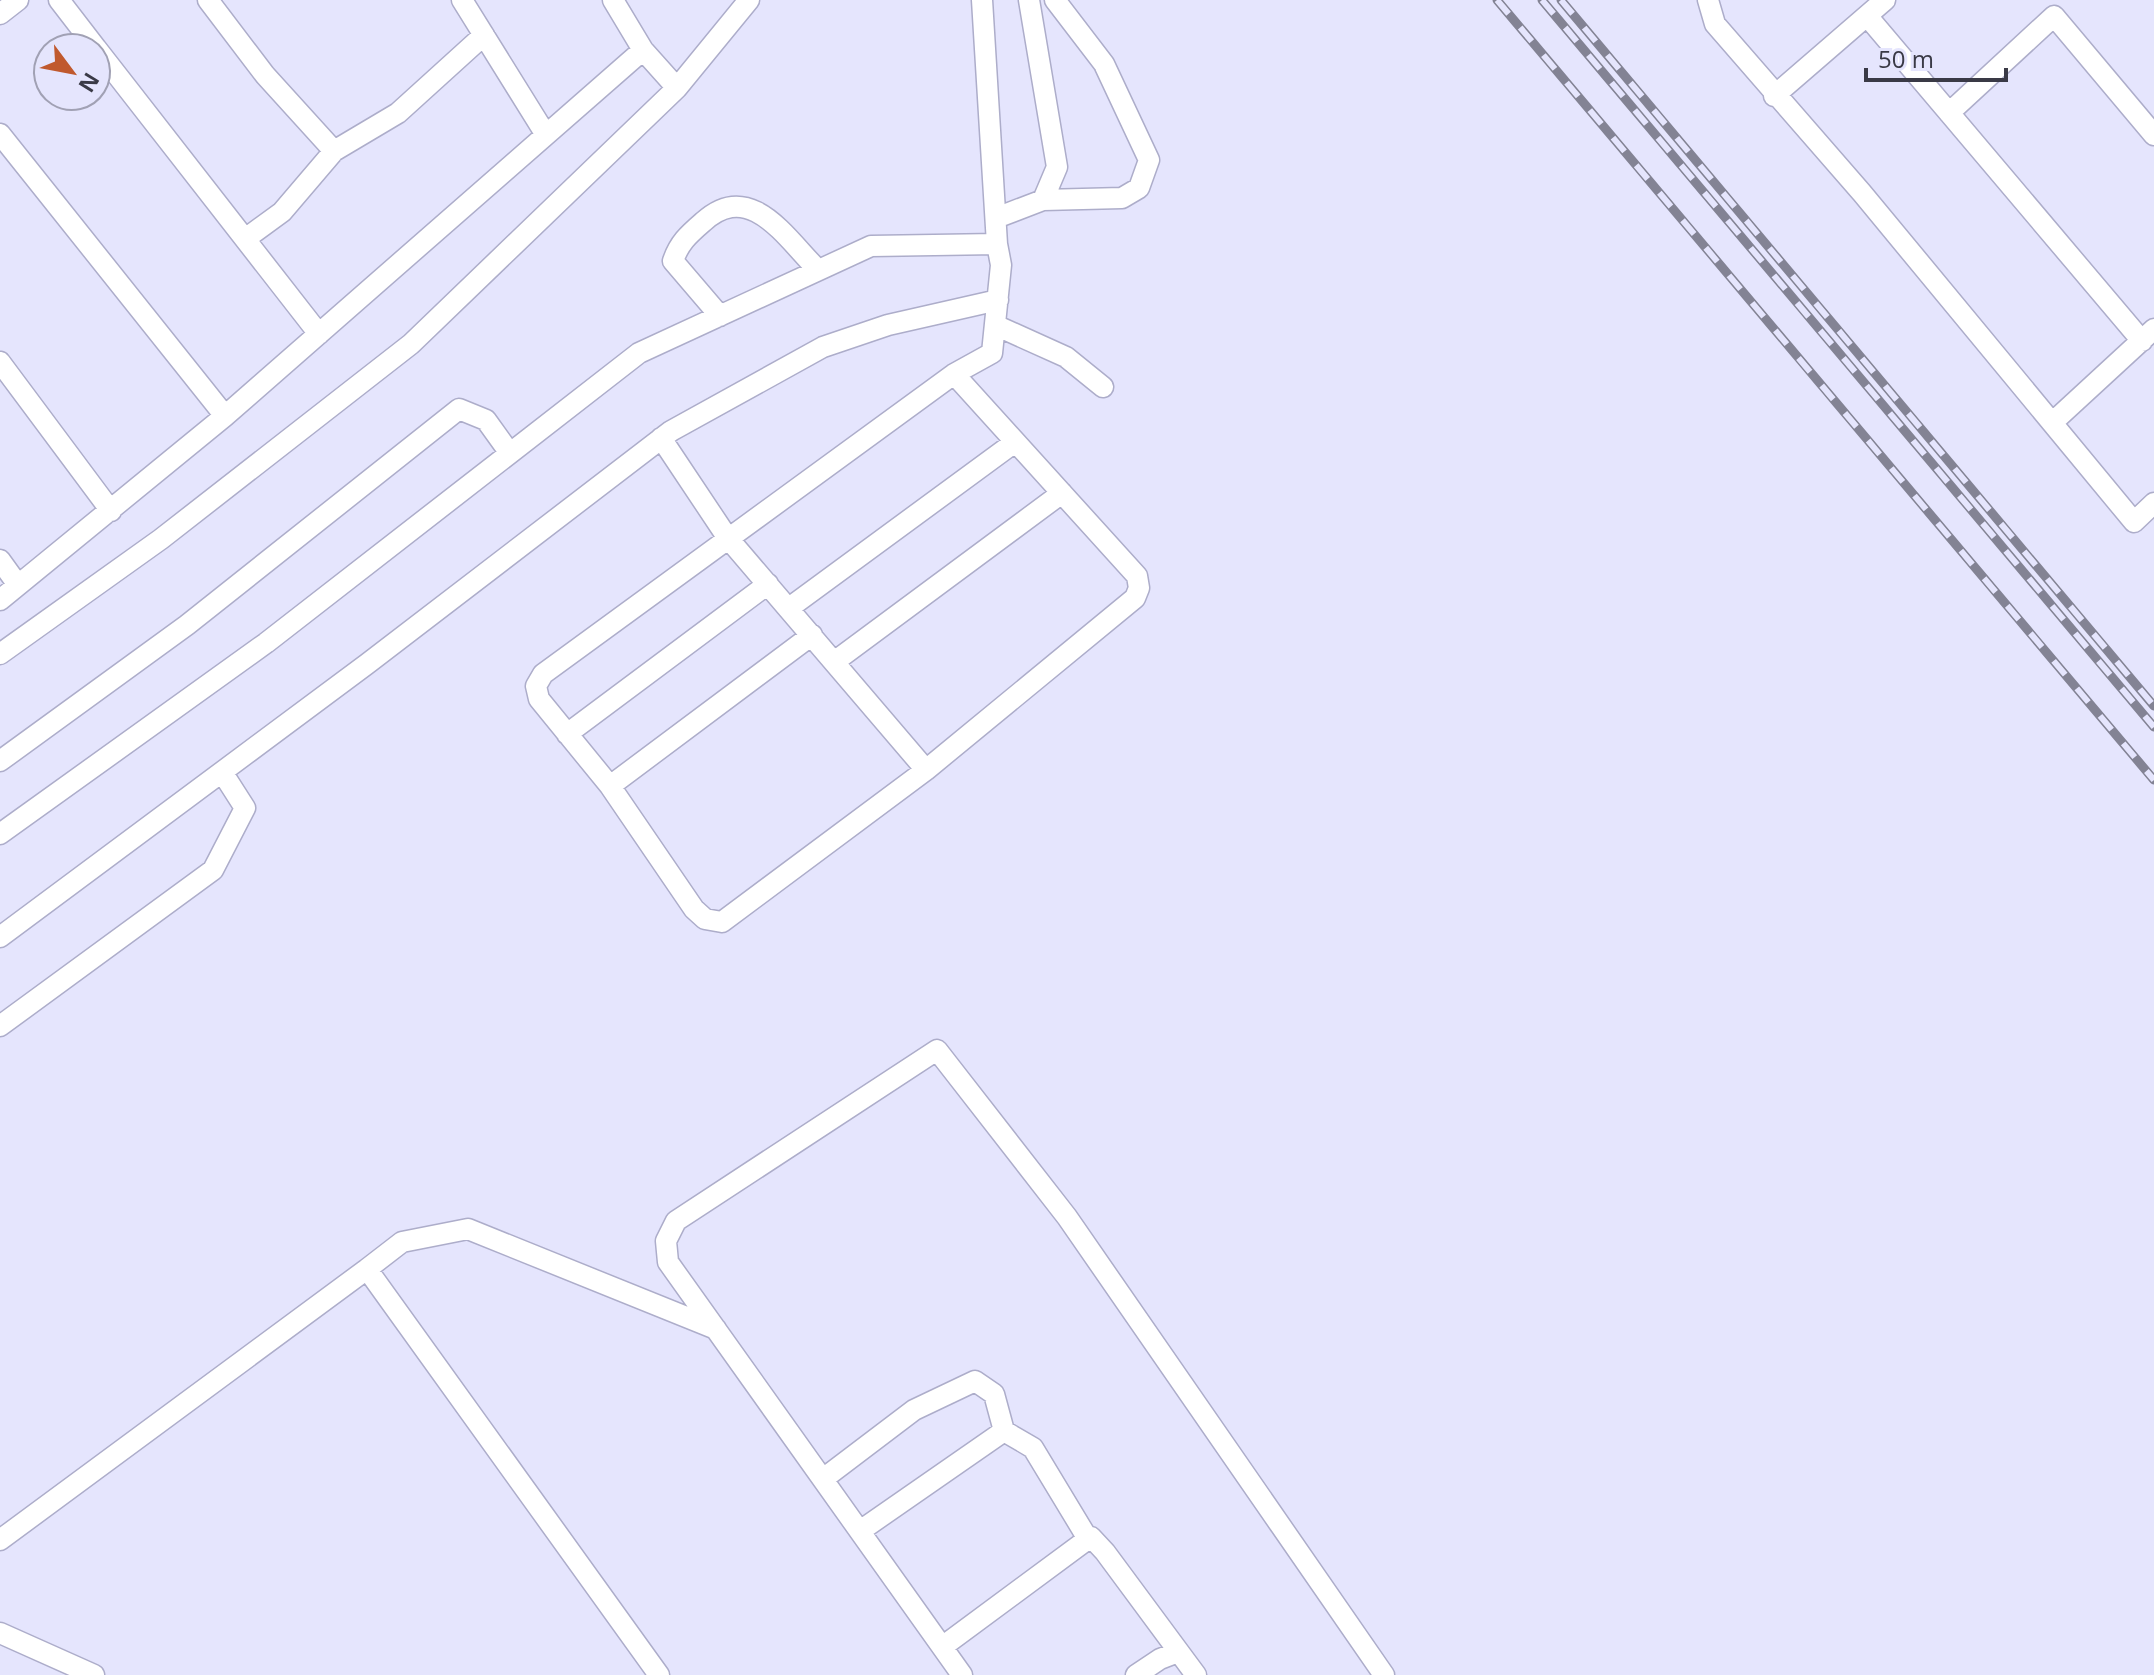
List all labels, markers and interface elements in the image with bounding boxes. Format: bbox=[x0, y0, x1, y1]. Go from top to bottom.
north arrow bbox=[32, 32, 112, 112]
scale bar bbox=[1866, 32, 2006, 82]
text: 50 m bbox=[1878, 42, 1934, 75]
text: N bbox=[72, 68, 107, 99]

